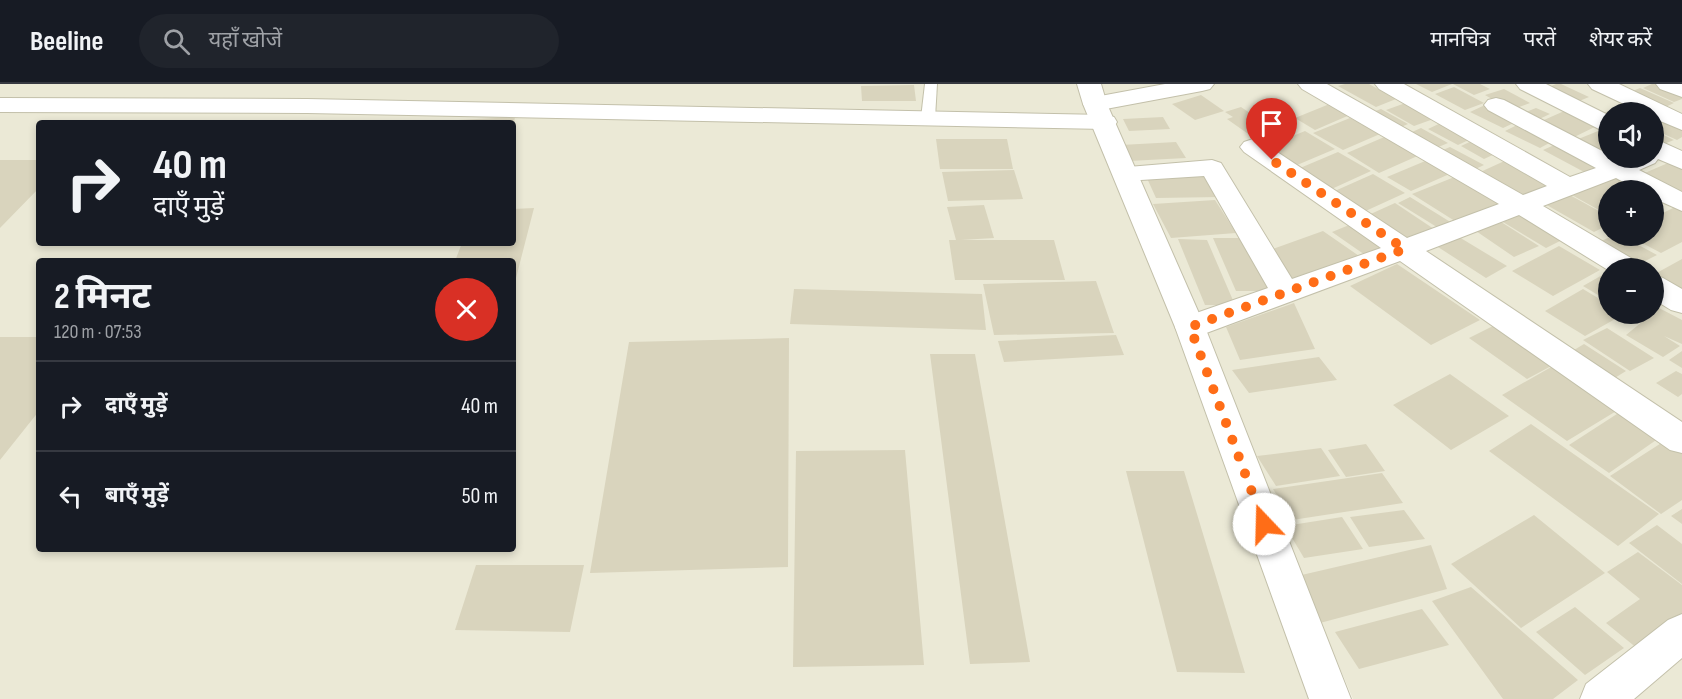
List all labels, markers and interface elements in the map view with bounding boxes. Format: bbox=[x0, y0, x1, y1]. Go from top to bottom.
search box bbox=[139, 14, 559, 68]
text: Beeline bbox=[30, 25, 103, 58]
icon: search bbox=[160, 25, 193, 58]
text: यहाँ खोजें bbox=[208, 27, 282, 54]
text: मानचित्र bbox=[1430, 27, 1490, 52]
text: परतें bbox=[1523, 27, 1556, 52]
text: शेयर करें bbox=[1589, 27, 1652, 52]
pin bbox=[1246, 98, 1297, 160]
map controls bbox=[1598, 102, 1664, 324]
button: sound bbox=[1598, 102, 1664, 168]
icon: arrive bbox=[1255, 107, 1288, 140]
text: 40 m bbox=[153, 140, 227, 191]
icon: right bbox=[54, 144, 132, 222]
button: + bbox=[1598, 180, 1664, 246]
text: दाएँ मुड़ें bbox=[153, 191, 224, 223]
button: − bbox=[1598, 258, 1664, 324]
text: 2 मिनट bbox=[54, 276, 151, 319]
button: close bbox=[435, 278, 498, 341]
text: 120 m · 07:53 bbox=[54, 320, 142, 344]
icon: right bbox=[54, 390, 87, 423]
text: दाएँ मुड़ें bbox=[105, 392, 168, 419]
text: 40 m bbox=[461, 393, 498, 420]
icon: left bbox=[54, 480, 87, 513]
text: बाएँ मुड़ें bbox=[105, 482, 169, 509]
text: 50 m bbox=[462, 483, 498, 510]
position arrow bbox=[1232, 492, 1296, 556]

